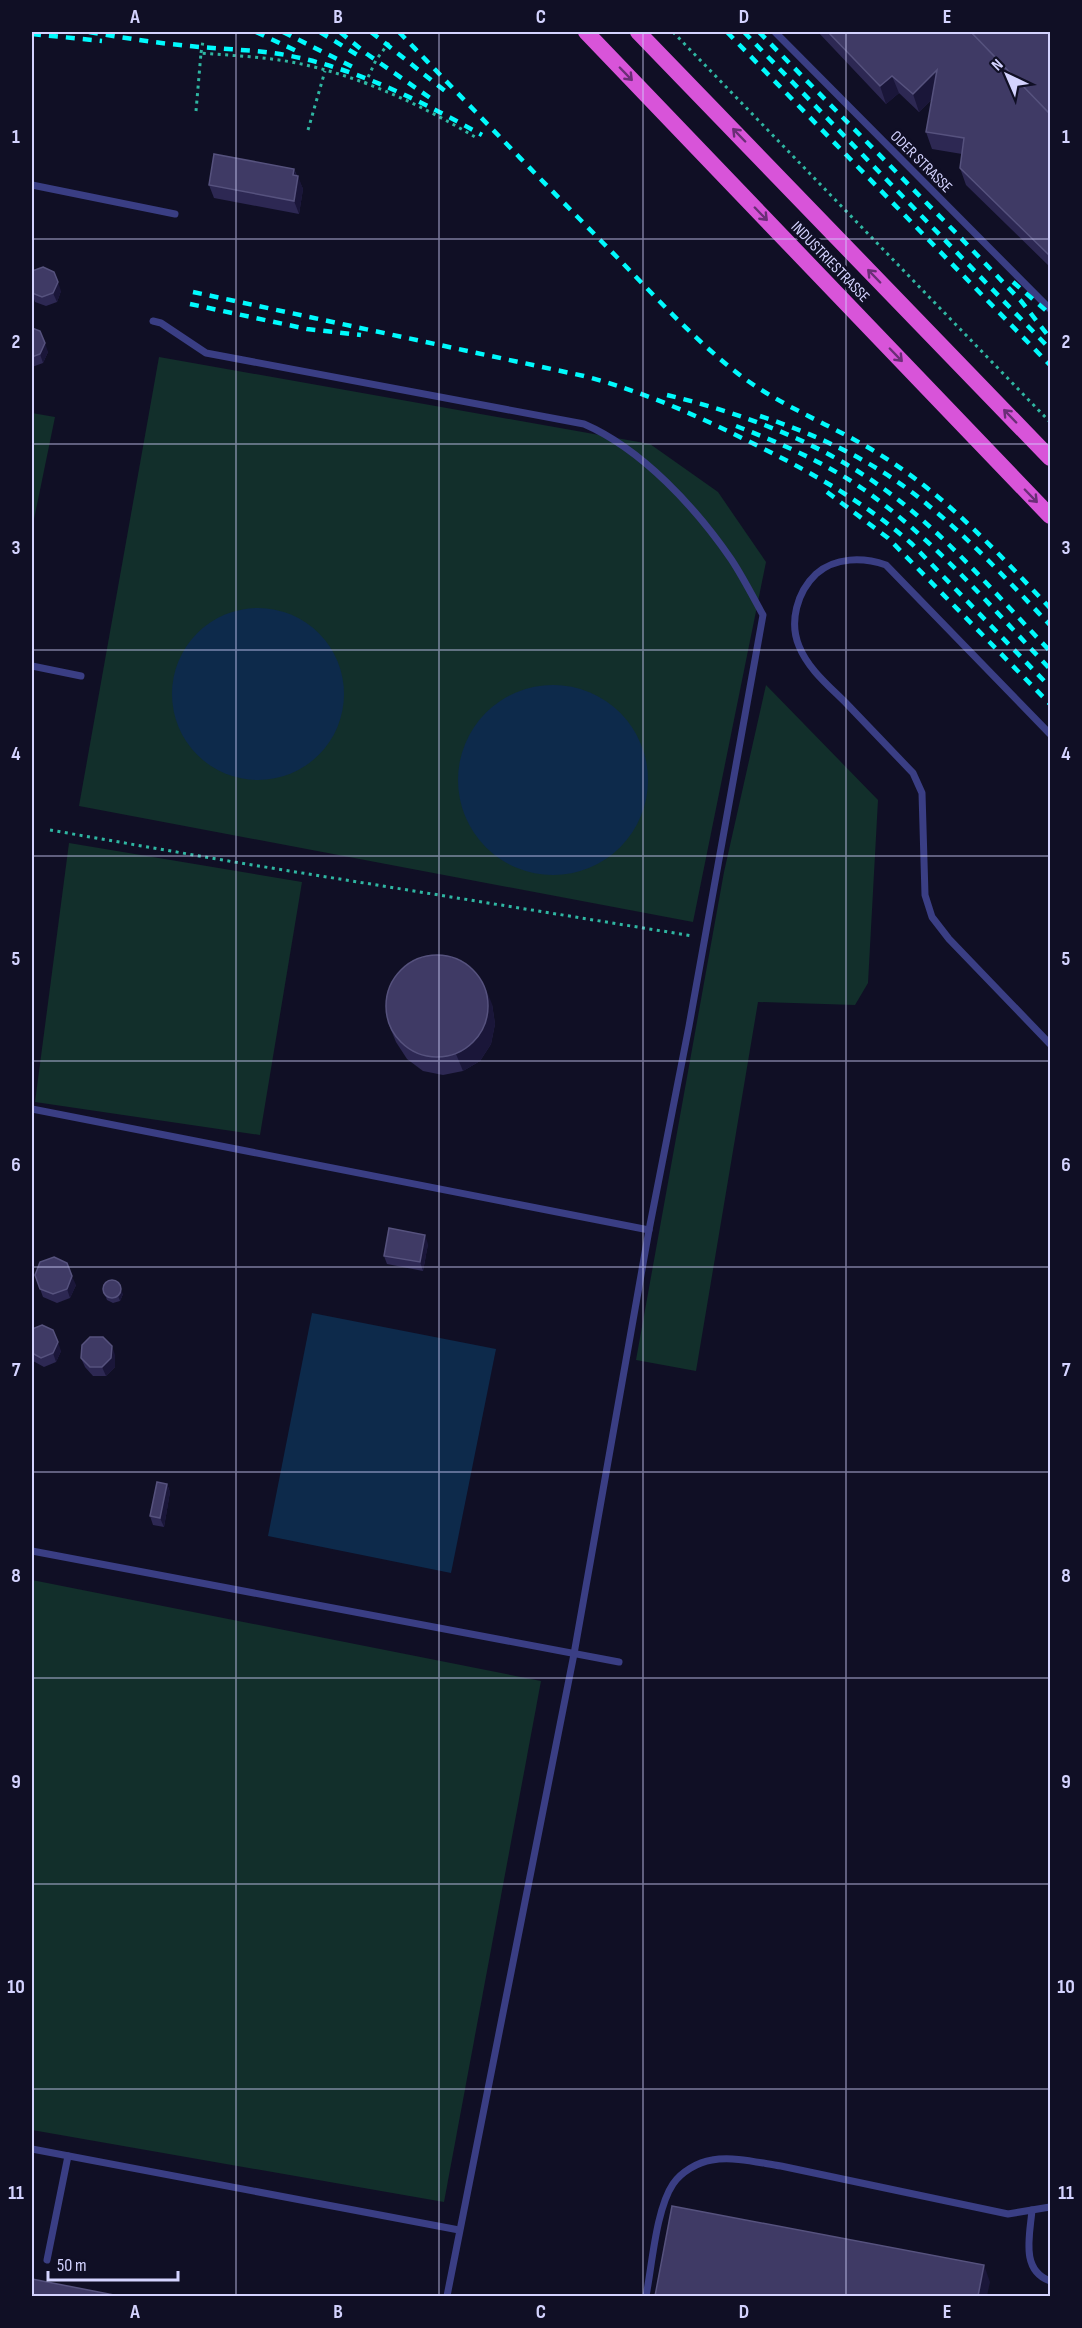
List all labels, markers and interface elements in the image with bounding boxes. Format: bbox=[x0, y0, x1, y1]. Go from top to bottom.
text: A bbox=[129, 5, 140, 29]
text: B bbox=[333, 5, 343, 29]
text: C bbox=[536, 5, 546, 29]
text: D bbox=[739, 5, 749, 29]
text: E bbox=[943, 5, 951, 29]
north arrow bbox=[977, 45, 1037, 105]
text: N bbox=[988, 55, 1007, 75]
one-way arrow bbox=[619, 66, 634, 81]
text: 1 bbox=[12, 125, 20, 149]
text: 1 bbox=[1062, 125, 1070, 149]
street label: ODER STRASSE bbox=[886, 127, 956, 197]
one-way arrow bbox=[732, 128, 746, 143]
one-way arrow bbox=[754, 207, 769, 222]
street label: INDUSTRIESTRASSE bbox=[787, 218, 873, 306]
one-way arrow bbox=[867, 268, 882, 283]
text: 2 bbox=[12, 330, 20, 354]
text: 2 bbox=[1062, 330, 1070, 354]
one-way arrow bbox=[889, 347, 903, 362]
one-way arrow bbox=[1003, 408, 1017, 423]
one-way arrow bbox=[1024, 488, 1039, 503]
text: 3 bbox=[12, 536, 21, 560]
text: 3 bbox=[1062, 536, 1071, 560]
text: 4 bbox=[11, 742, 21, 766]
text: 4 bbox=[1061, 742, 1071, 766]
text: 5 bbox=[12, 947, 21, 971]
text: 5 bbox=[1062, 947, 1071, 971]
text: 6 bbox=[11, 1153, 21, 1177]
text: 6 bbox=[1061, 1153, 1071, 1177]
text: 7 bbox=[12, 1358, 21, 1382]
text: 7 bbox=[1062, 1358, 1071, 1382]
text: 8 bbox=[11, 1564, 21, 1588]
text: 8 bbox=[1061, 1564, 1071, 1588]
text: 9 bbox=[11, 1770, 21, 1794]
text: 9 bbox=[1061, 1770, 1071, 1794]
text: 10 bbox=[7, 1975, 25, 1999]
text: 10 bbox=[1057, 1975, 1075, 1999]
text: 11 bbox=[8, 2181, 24, 2205]
text: 11 bbox=[1058, 2181, 1074, 2205]
scale bar bbox=[48, 2244, 178, 2282]
text: 50 m bbox=[57, 2255, 87, 2276]
text: A bbox=[129, 2300, 140, 2324]
text: B bbox=[333, 2300, 343, 2324]
text: C bbox=[536, 2300, 546, 2324]
text: D bbox=[739, 2300, 749, 2324]
text: E bbox=[943, 2300, 951, 2324]

